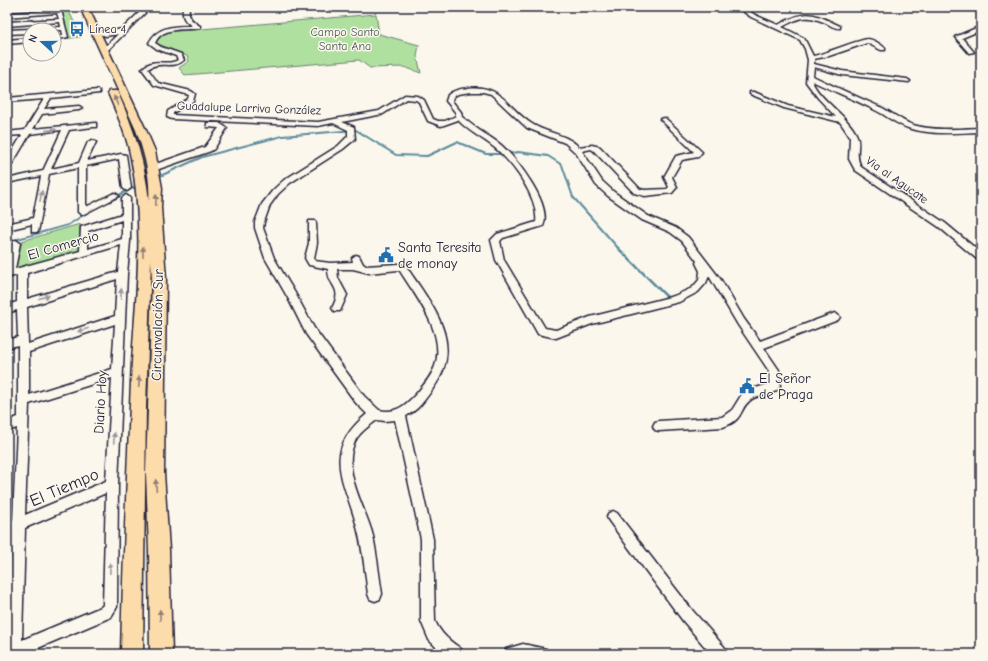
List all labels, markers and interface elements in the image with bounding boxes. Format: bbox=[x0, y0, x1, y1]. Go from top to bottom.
bus stop icon: Línea 4 bbox=[68, 20, 86, 38]
north arrow bbox=[22, 22, 62, 62]
place label: Línea 4 bbox=[89, 22, 127, 36]
park label: Campo Santo Santa Ana bbox=[310, 25, 380, 53]
text: N bbox=[26, 33, 40, 44]
one-way arrow bbox=[113, 95, 119, 107]
street label: Guadalupe Larriva González bbox=[177, 98, 322, 118]
one-way arrow bbox=[45, 127, 57, 133]
street label: Via al Agucate bbox=[863, 153, 931, 207]
one-way arrow bbox=[38, 190, 44, 202]
one-way arrow bbox=[152, 194, 159, 206]
street label: El Comercio bbox=[26, 227, 101, 264]
place label: Santa Teresita de monay bbox=[398, 239, 482, 272]
one-way arrow bbox=[140, 245, 146, 258]
public building icon: Santa Teresita de monay bbox=[377, 246, 395, 264]
street label: Circunvalación Sur bbox=[148, 269, 167, 381]
one-way arrow bbox=[118, 288, 125, 300]
one-way arrow bbox=[39, 294, 51, 300]
one-way arrow bbox=[77, 327, 89, 333]
street label: Diario Hoy bbox=[90, 369, 111, 434]
place label: El Señor de Praga bbox=[759, 370, 813, 403]
one-way arrow bbox=[135, 376, 142, 388]
public building icon: El Señor de Praga bbox=[738, 377, 756, 395]
one-way arrow bbox=[111, 431, 117, 444]
street label: El Tiempo bbox=[27, 464, 102, 510]
one-way arrow bbox=[152, 479, 159, 491]
one-way arrow bbox=[107, 562, 114, 574]
one-way arrow bbox=[157, 608, 163, 621]

